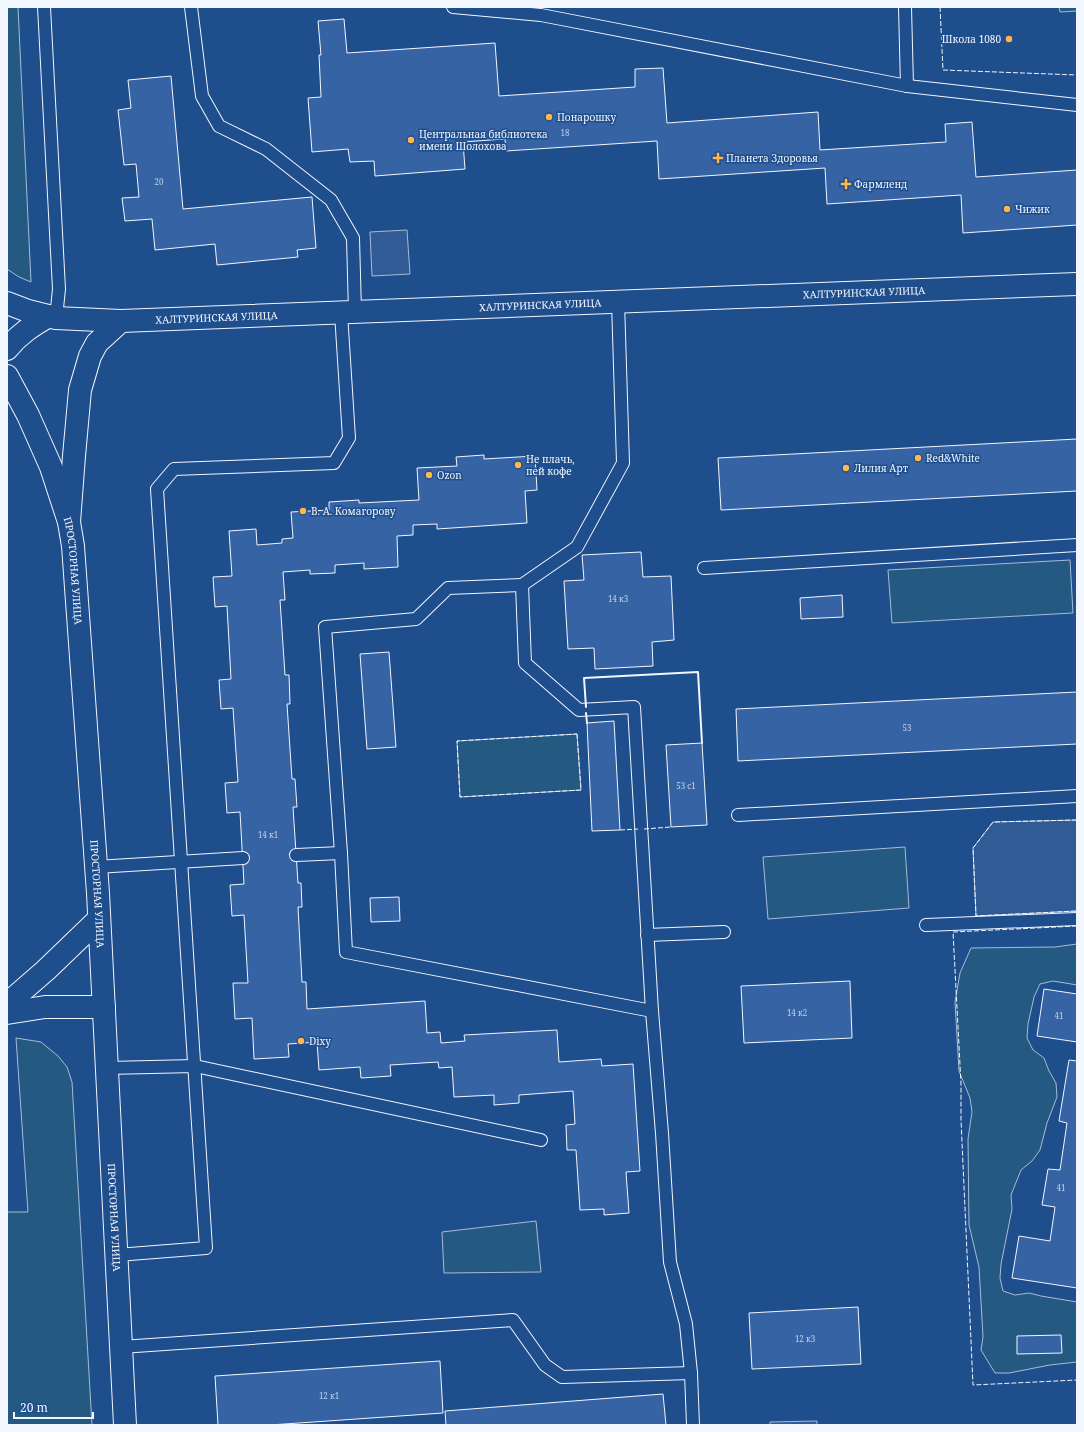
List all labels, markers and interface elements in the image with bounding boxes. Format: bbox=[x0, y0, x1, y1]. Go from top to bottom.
place label: Школа 1080 bbox=[942, 32, 1001, 46]
marker: Школа 1080 bbox=[1004, 34, 1014, 44]
place label: Понарошку bbox=[557, 110, 617, 124]
marker: Понарошку bbox=[544, 112, 554, 122]
place label: Центральная библиотека имени Шолохова bbox=[419, 127, 548, 153]
house number: 18 bbox=[561, 127, 570, 138]
marker: Центральная библиотека имени Шолохова bbox=[406, 135, 416, 145]
place label: Планета Здоровья bbox=[726, 151, 818, 165]
marker: Планета Здоровья bbox=[713, 153, 723, 163]
house number: 20 bbox=[155, 176, 164, 187]
place label: Фармленд bbox=[854, 177, 907, 191]
marker: Фармленд bbox=[841, 179, 851, 189]
place label: Чижик bbox=[1015, 202, 1050, 216]
marker: Чижик bbox=[1002, 204, 1012, 214]
street label: ХАЛТУРИНСКАЯ УЛИЦА bbox=[803, 283, 926, 302]
street label: ХАЛТУРИНСКАЯ УЛИЦА bbox=[479, 295, 603, 314]
street label: ХАЛТУРИНСКАЯ УЛИЦА bbox=[155, 308, 279, 327]
place label: Red&White bbox=[926, 451, 980, 465]
place label: Не плачь, пей кофе bbox=[526, 452, 575, 478]
marker: Red&White bbox=[913, 453, 923, 463]
marker: Не плачь, пей кофе bbox=[513, 460, 523, 470]
place label: Лилия Арт bbox=[854, 461, 909, 475]
marker: Лилия Арт bbox=[841, 463, 851, 473]
place label: Ozon bbox=[437, 468, 462, 482]
marker: Ozon bbox=[424, 470, 434, 480]
place label: В. А. Комагорову bbox=[311, 504, 396, 518]
marker: В. А. Комагорову bbox=[298, 506, 308, 516]
street label: ПРОСТОРНАЯ УЛИЦА bbox=[61, 515, 86, 626]
house number: 14 к3 bbox=[608, 593, 629, 604]
house number: 53 bbox=[903, 722, 912, 733]
house number: 53 с1 bbox=[676, 780, 696, 791]
house number: 14 к1 bbox=[258, 829, 278, 840]
street label: ПРОСТОРНАЯ УЛИЦА bbox=[87, 839, 108, 949]
house number: 14 к2 bbox=[787, 1007, 807, 1018]
house number: 41 bbox=[1055, 1010, 1063, 1021]
place label: Dixy bbox=[309, 1034, 331, 1048]
marker: Dixy bbox=[296, 1036, 306, 1046]
street label: ПРОСТОРНАЯ УЛИЦА bbox=[105, 1163, 124, 1273]
house number: 41 bbox=[1057, 1182, 1065, 1193]
house number: 12 к3 bbox=[795, 1333, 816, 1344]
house number: 12 к1 bbox=[319, 1390, 339, 1401]
scale bar bbox=[14, 1394, 93, 1420]
text: 20 m bbox=[20, 1399, 48, 1416]

